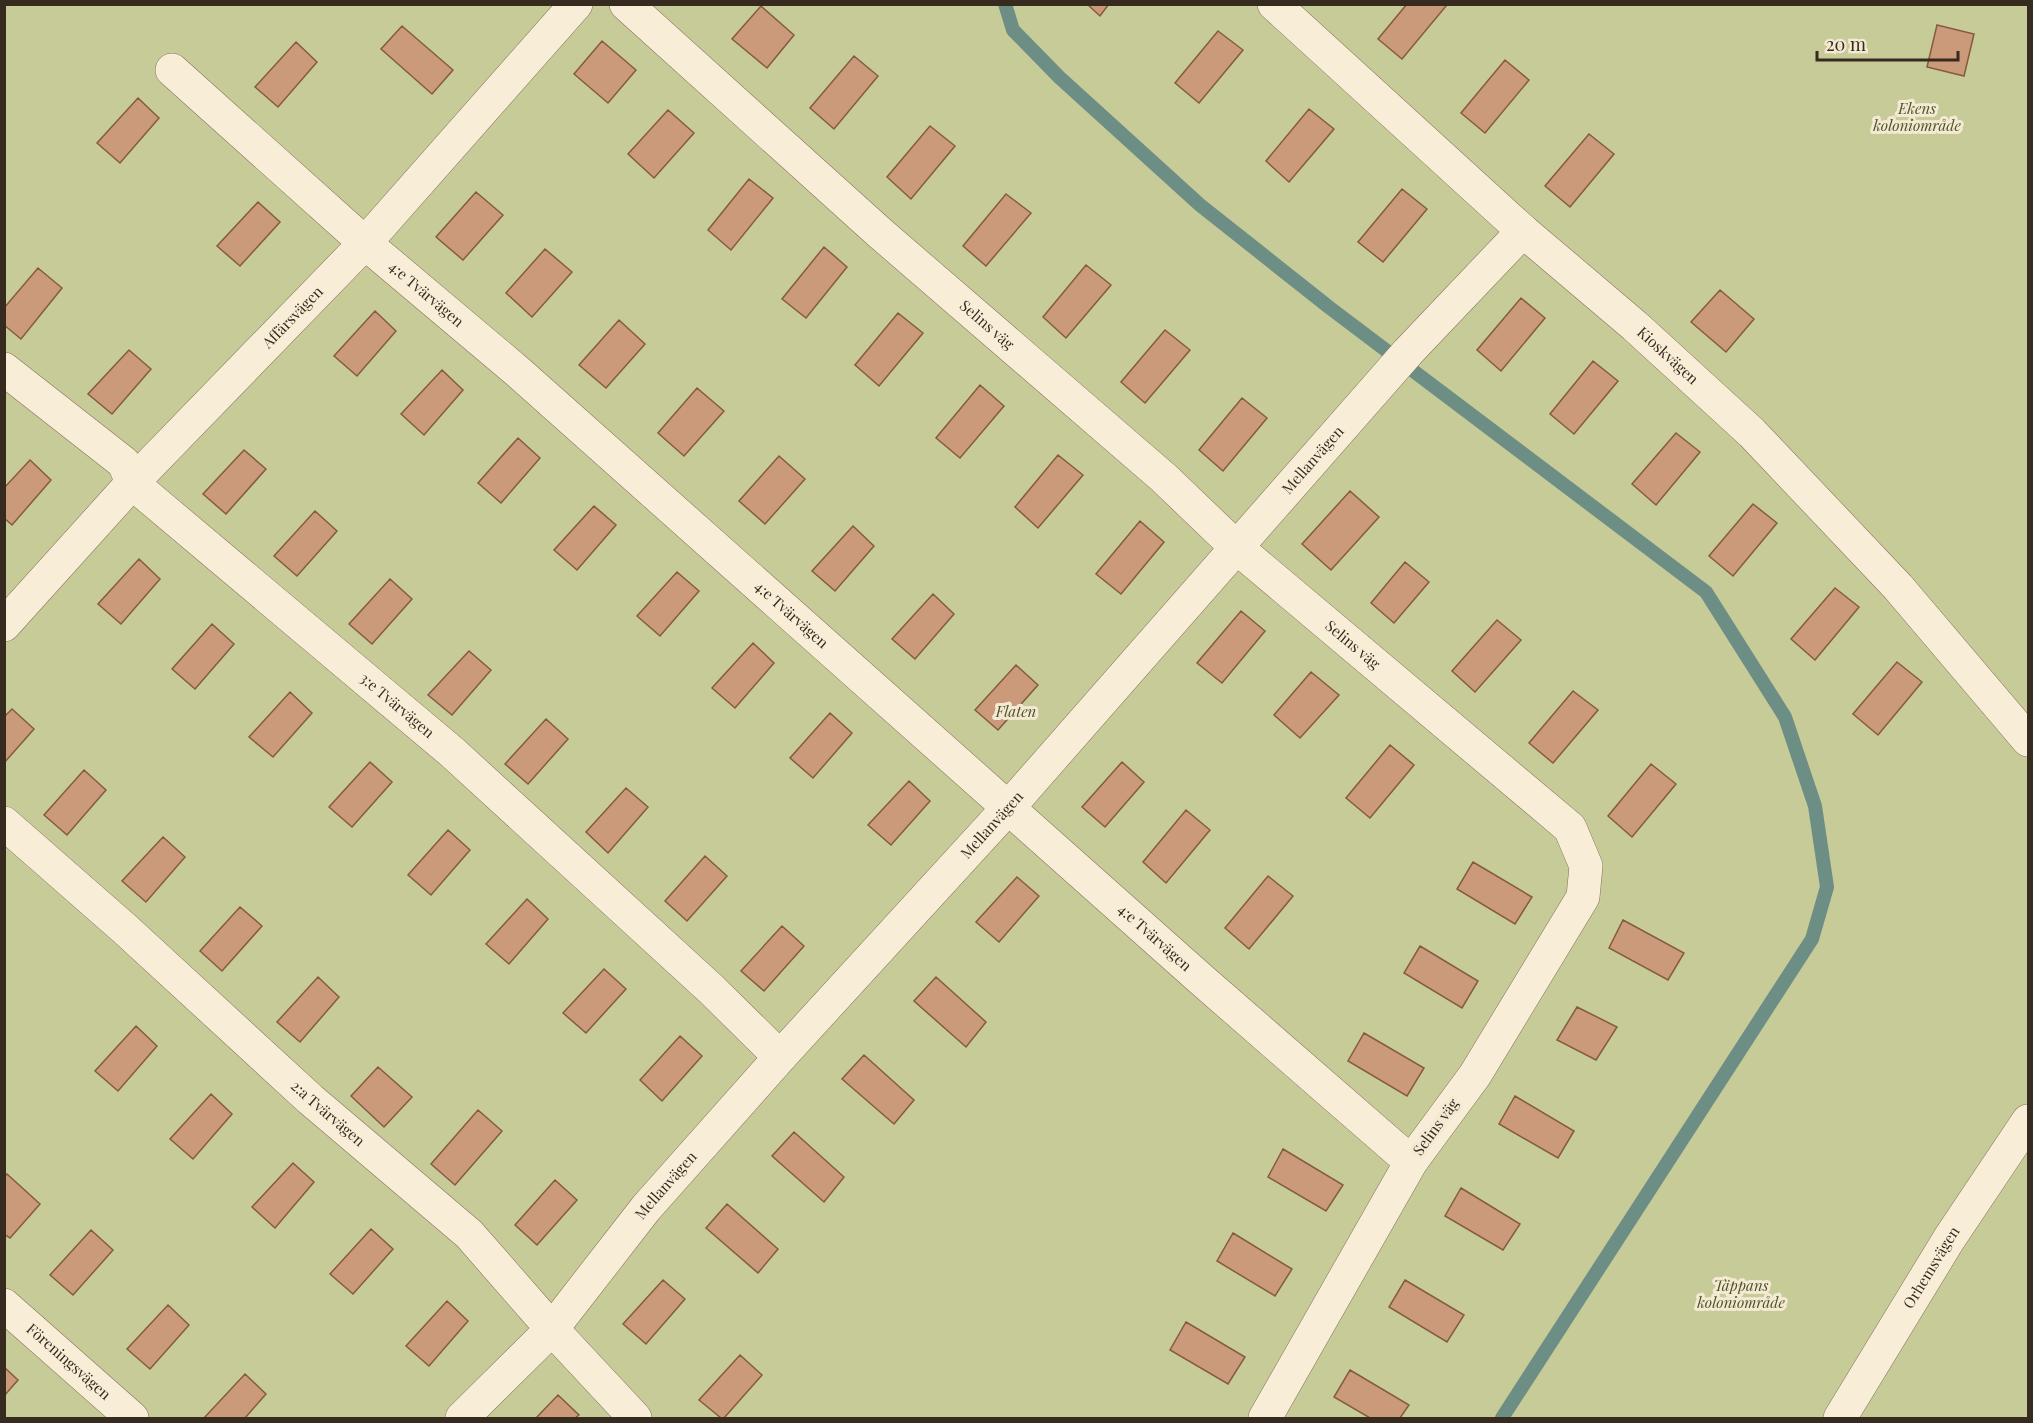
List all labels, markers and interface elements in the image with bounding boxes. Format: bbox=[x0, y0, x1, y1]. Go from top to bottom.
scale bar bbox=[1817, 24, 1958, 62]
text: 20 m bbox=[1826, 32, 1866, 56]
park label: Ekens koloniområde bbox=[1872, 98, 1961, 135]
street label: 4:e Tvärvägen bbox=[385, 256, 468, 331]
street label: Affärsvägen bbox=[257, 281, 327, 353]
street label: Selins väg bbox=[956, 295, 1019, 354]
street label: Kioskvägen bbox=[1633, 322, 1703, 388]
street label: Mellanvägen bbox=[1277, 421, 1348, 498]
street label: 4:e Tvärvägen bbox=[751, 576, 833, 652]
street label: Selins väg bbox=[1321, 615, 1385, 673]
street label: 3:e Tvärvägen bbox=[356, 668, 439, 742]
park label: Flaten bbox=[995, 701, 1036, 721]
street label: Mellanvägen bbox=[956, 787, 1027, 862]
street label: 4:e Tvärvägen bbox=[1114, 899, 1196, 975]
street label: 2:a Tvärvägen bbox=[287, 1075, 370, 1150]
street label: Selins väg bbox=[1408, 1094, 1463, 1159]
street label: Mellanvägen bbox=[630, 1147, 701, 1223]
street label: Orhemsvägen bbox=[1898, 1222, 1964, 1312]
park label: Täppans koloniområde bbox=[1696, 1275, 1785, 1312]
street label: Föreningsvägen bbox=[23, 1319, 116, 1404]

